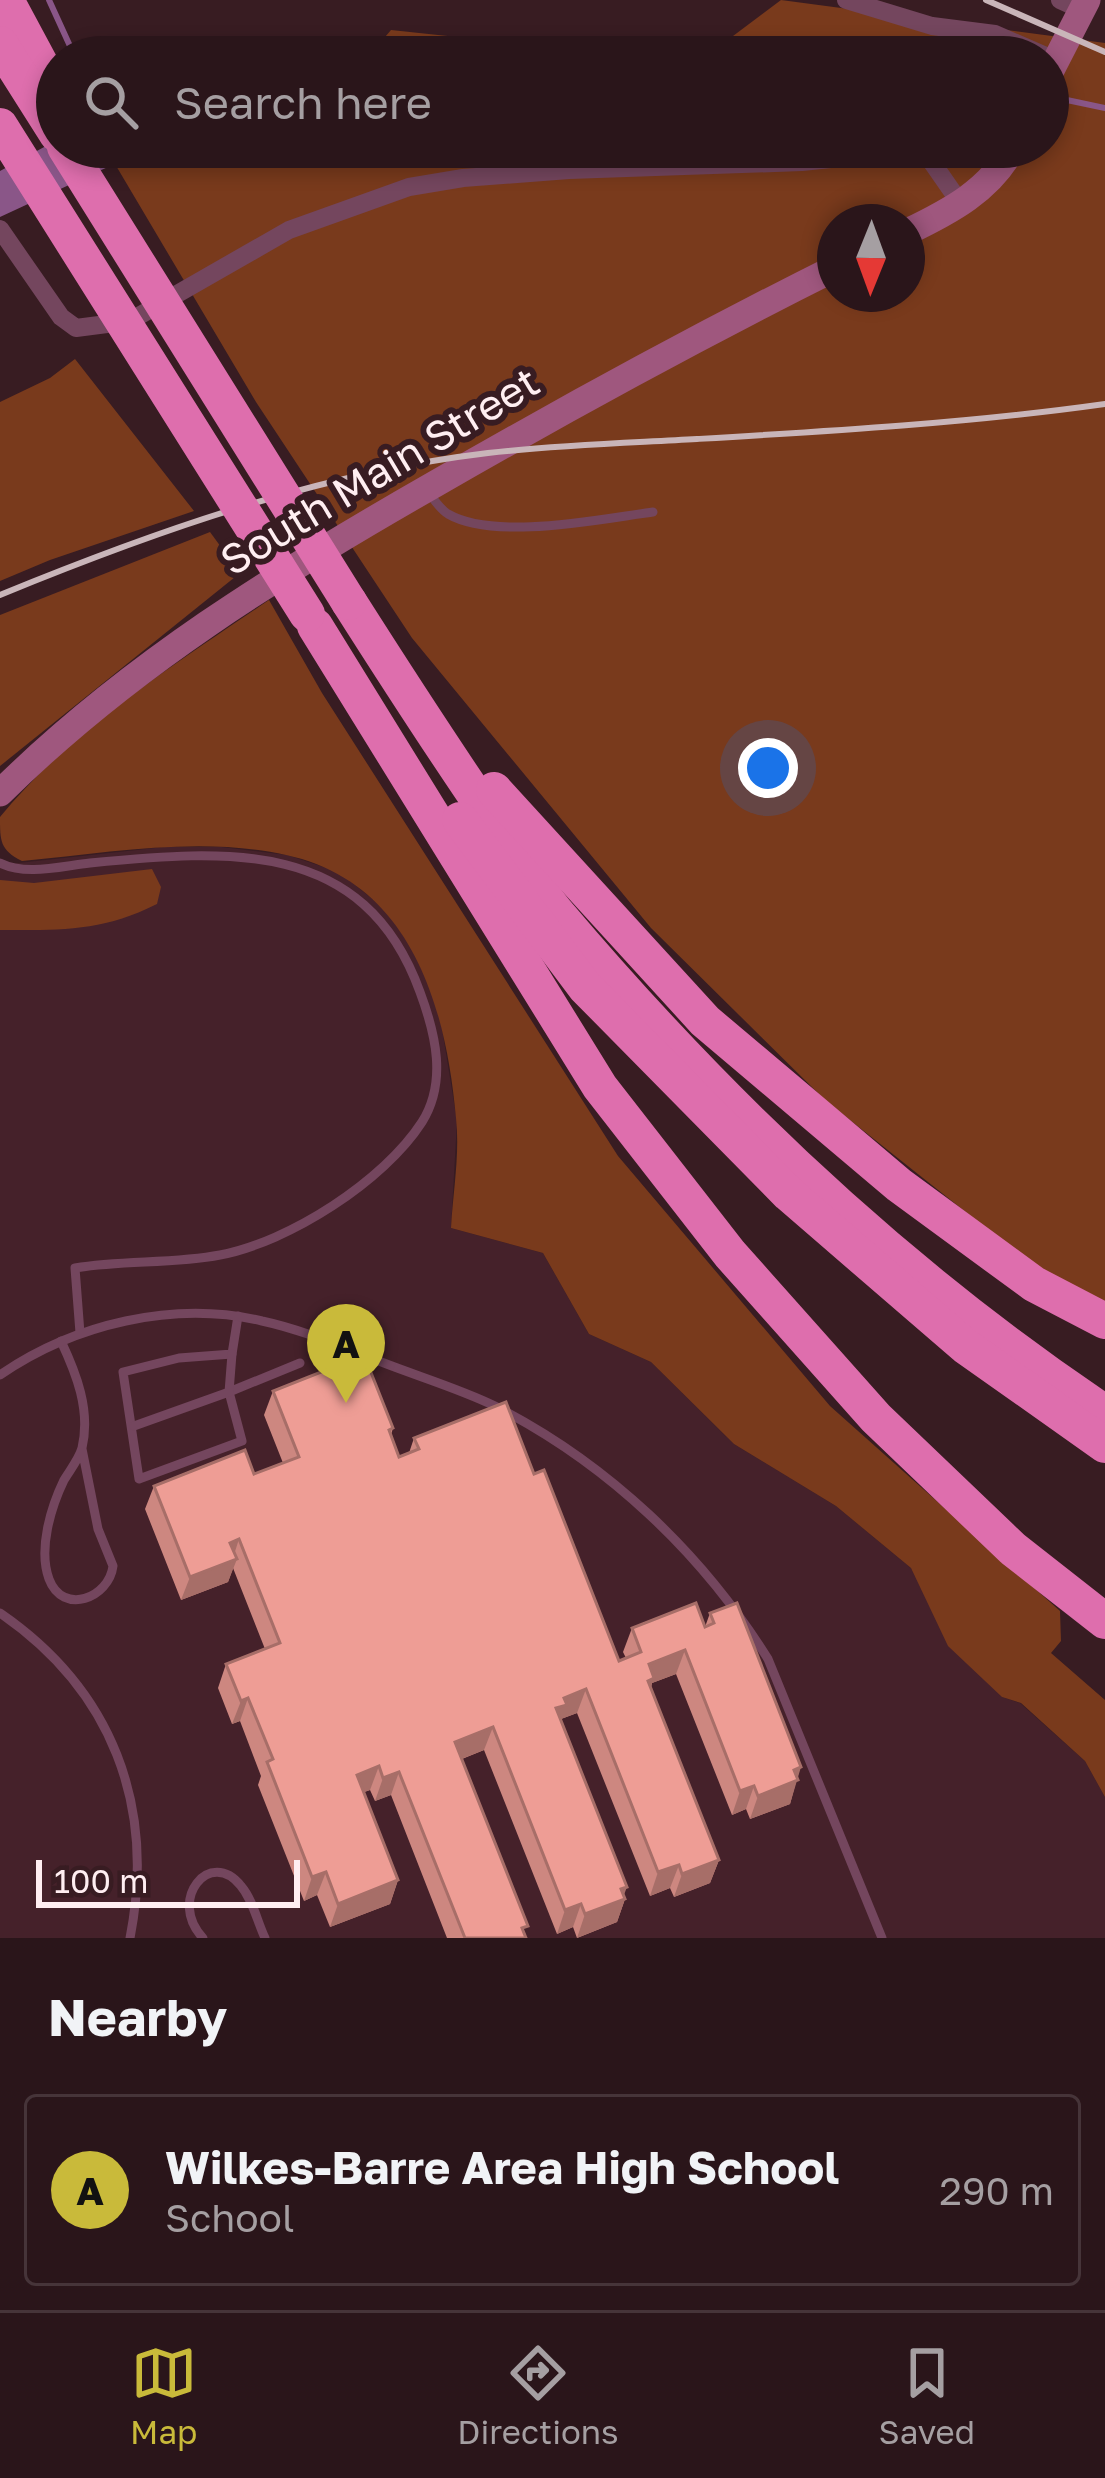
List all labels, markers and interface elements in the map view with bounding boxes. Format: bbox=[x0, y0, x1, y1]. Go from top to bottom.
search box bbox=[36, 36, 1069, 168]
icon: search bbox=[78, 69, 144, 135]
text: Search here bbox=[174, 75, 432, 129]
north arrow bbox=[817, 204, 925, 312]
street label: South Main Street bbox=[211, 355, 547, 585]
your location bbox=[738, 738, 798, 798]
pin: A bbox=[307, 1304, 385, 1403]
scale bar bbox=[36, 1854, 300, 1907]
text: 100 m bbox=[54, 1861, 148, 1900]
text: Nearby bbox=[48, 1986, 227, 2047]
text: Wilkes-Barre Area High School bbox=[165, 2140, 839, 2194]
text: A bbox=[76, 2167, 104, 2214]
text: 290 m bbox=[939, 2167, 1054, 2214]
text: School bbox=[165, 2194, 294, 2241]
tab: Map bbox=[130, 2340, 197, 2451]
tab: Directions bbox=[457, 2340, 619, 2451]
tab: Saved bbox=[879, 2340, 975, 2451]

